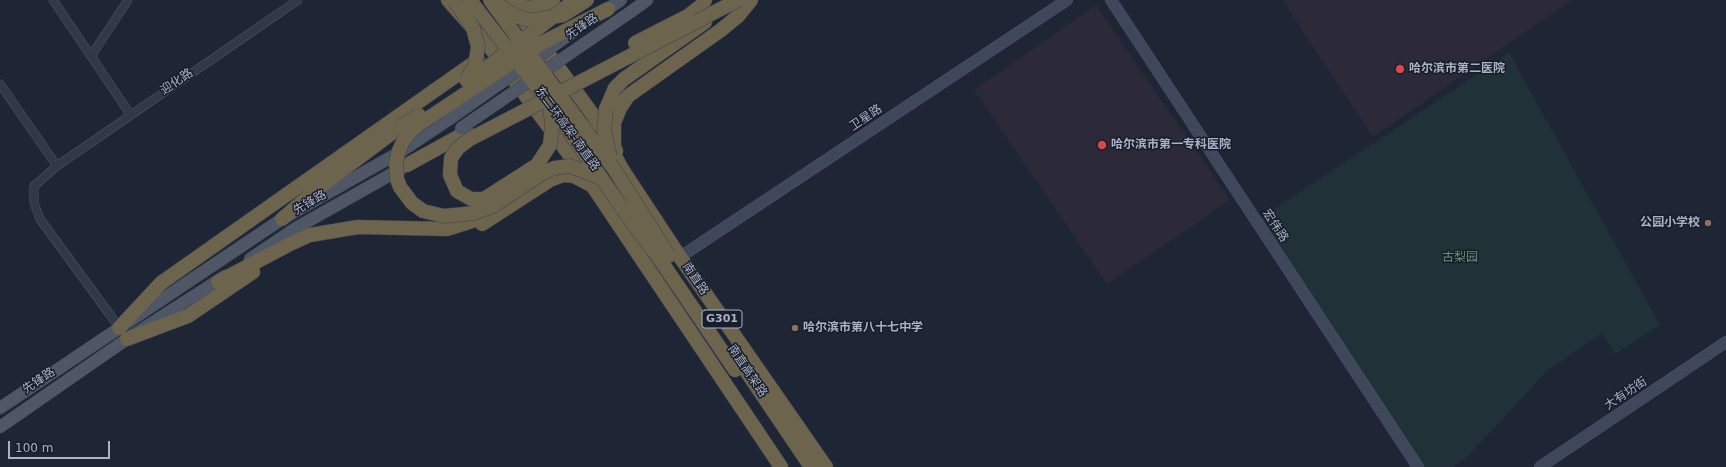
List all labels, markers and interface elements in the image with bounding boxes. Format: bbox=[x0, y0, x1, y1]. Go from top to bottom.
street label: 先锋路 bbox=[563, 11, 601, 43]
place label: 哈尔滨市第二医院 bbox=[1409, 62, 1505, 76]
marker: 哈尔滨市第二医院 bbox=[1394, 63, 1406, 75]
street label: 迎化路 bbox=[158, 66, 196, 98]
street label: 东二环高架-南直路 bbox=[532, 84, 602, 174]
street label: 卫星路 bbox=[847, 102, 885, 134]
place label: 哈尔滨市第一专科医院 bbox=[1111, 138, 1231, 152]
marker: 哈尔滨市第一专科医院 bbox=[1096, 139, 1108, 151]
street label: 先锋路 bbox=[291, 188, 329, 218]
street label: 宏伟路 bbox=[1259, 207, 1291, 245]
place label: 公园小学校 bbox=[1640, 216, 1700, 230]
marker: 公园小学校 bbox=[1703, 218, 1713, 228]
park label: 古梨园 bbox=[1442, 251, 1478, 265]
street label: 南直路 bbox=[679, 260, 711, 298]
road number: G301 bbox=[702, 310, 742, 328]
place label: 哈尔滨市第八十七中学 bbox=[803, 321, 923, 335]
marker: 哈尔滨市第八十七中学 bbox=[790, 323, 800, 333]
street label: 南直高架路 bbox=[724, 342, 770, 400]
street label: 先锋路 bbox=[20, 365, 58, 397]
street label: 大有坊街 bbox=[1602, 375, 1650, 413]
scale bar bbox=[10, 433, 112, 459]
text: 100 m bbox=[15, 441, 53, 455]

